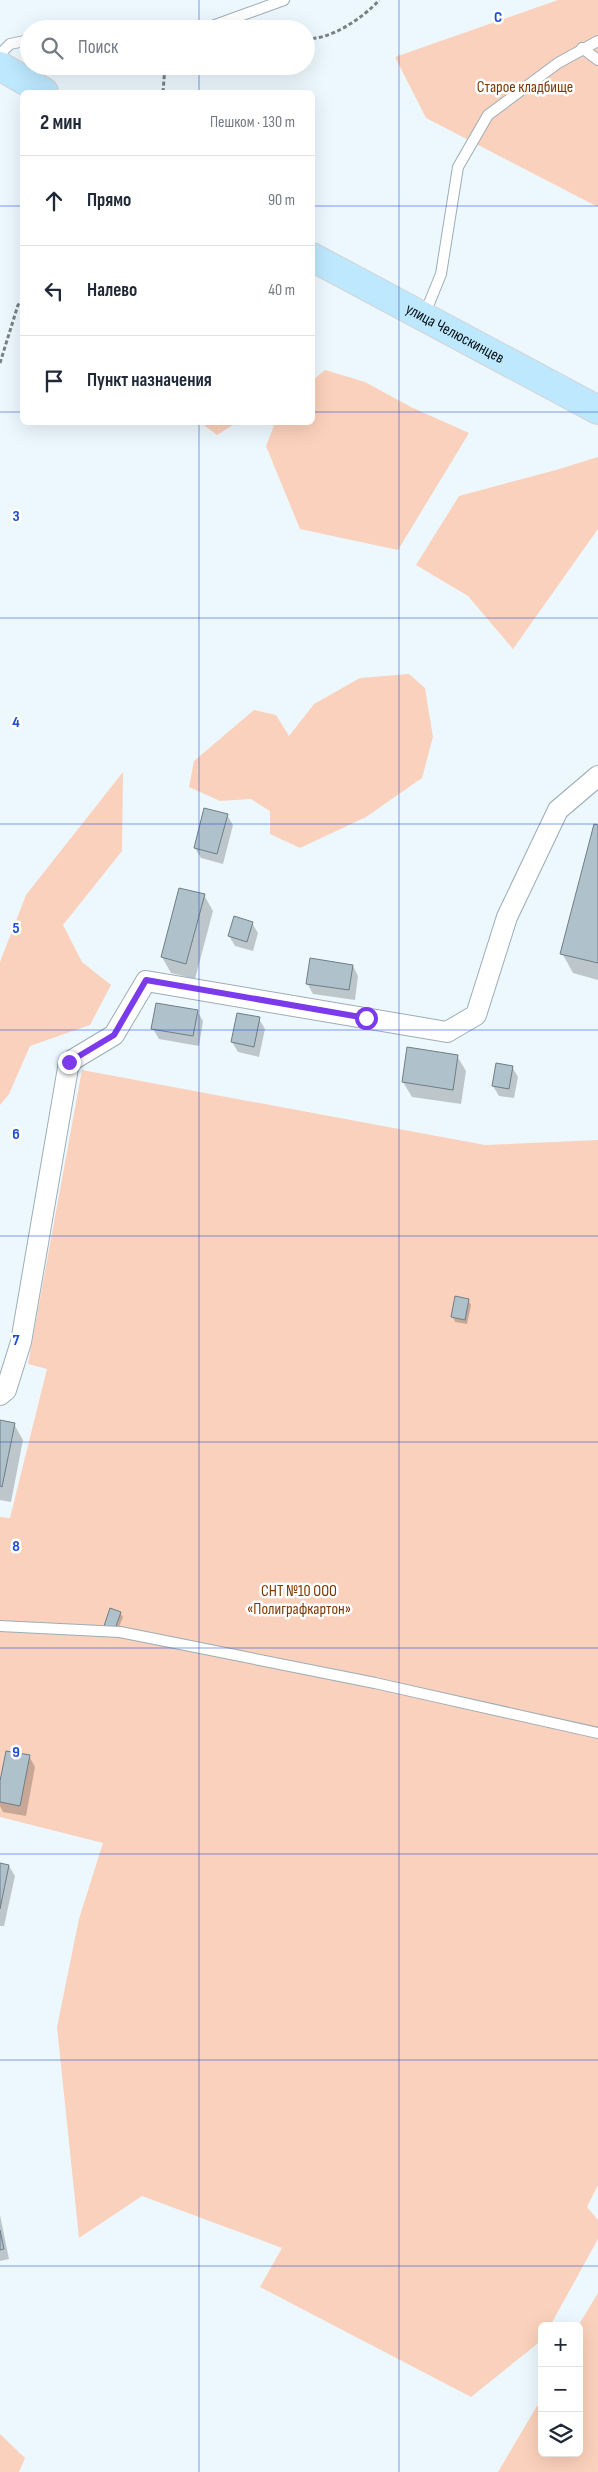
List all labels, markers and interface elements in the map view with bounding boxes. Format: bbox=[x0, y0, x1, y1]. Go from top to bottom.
text: C bbox=[494, 8, 502, 27]
search box bbox=[20, 20, 315, 75]
icon: search bbox=[38, 34, 66, 62]
text: Поиск bbox=[78, 36, 118, 59]
park label: Старое кладбище bbox=[477, 78, 573, 97]
text: 2 мин bbox=[40, 110, 82, 135]
text: Пешком · 130 m bbox=[210, 113, 295, 132]
icon: ahead bbox=[40, 187, 68, 215]
text: Прямо bbox=[87, 189, 131, 212]
text: 90 m bbox=[268, 191, 295, 210]
icon: left bbox=[40, 277, 68, 305]
text: Налево bbox=[87, 279, 137, 302]
text: 40 m bbox=[268, 281, 295, 300]
street label: улица Челюскинцев bbox=[402, 299, 507, 368]
icon: arrive bbox=[40, 367, 68, 395]
text: Пункт назначения bbox=[87, 369, 212, 392]
text: 3 bbox=[12, 507, 20, 526]
text: 4 bbox=[12, 713, 20, 732]
text: 5 bbox=[12, 919, 20, 938]
route start bbox=[355, 1007, 378, 1030]
route end bbox=[58, 1051, 81, 1074]
text: 6 bbox=[12, 1125, 20, 1144]
text: 7 bbox=[13, 1331, 20, 1350]
text: 8 bbox=[12, 1537, 20, 1556]
park label: СНТ №10 ООО «Полиграфкартон» bbox=[247, 1582, 351, 1619]
text: 9 bbox=[12, 1743, 20, 1762]
map controls bbox=[538, 2322, 583, 2457]
button: + bbox=[538, 2322, 583, 2367]
button: − bbox=[538, 2367, 583, 2412]
button: layers bbox=[538, 2412, 583, 2457]

